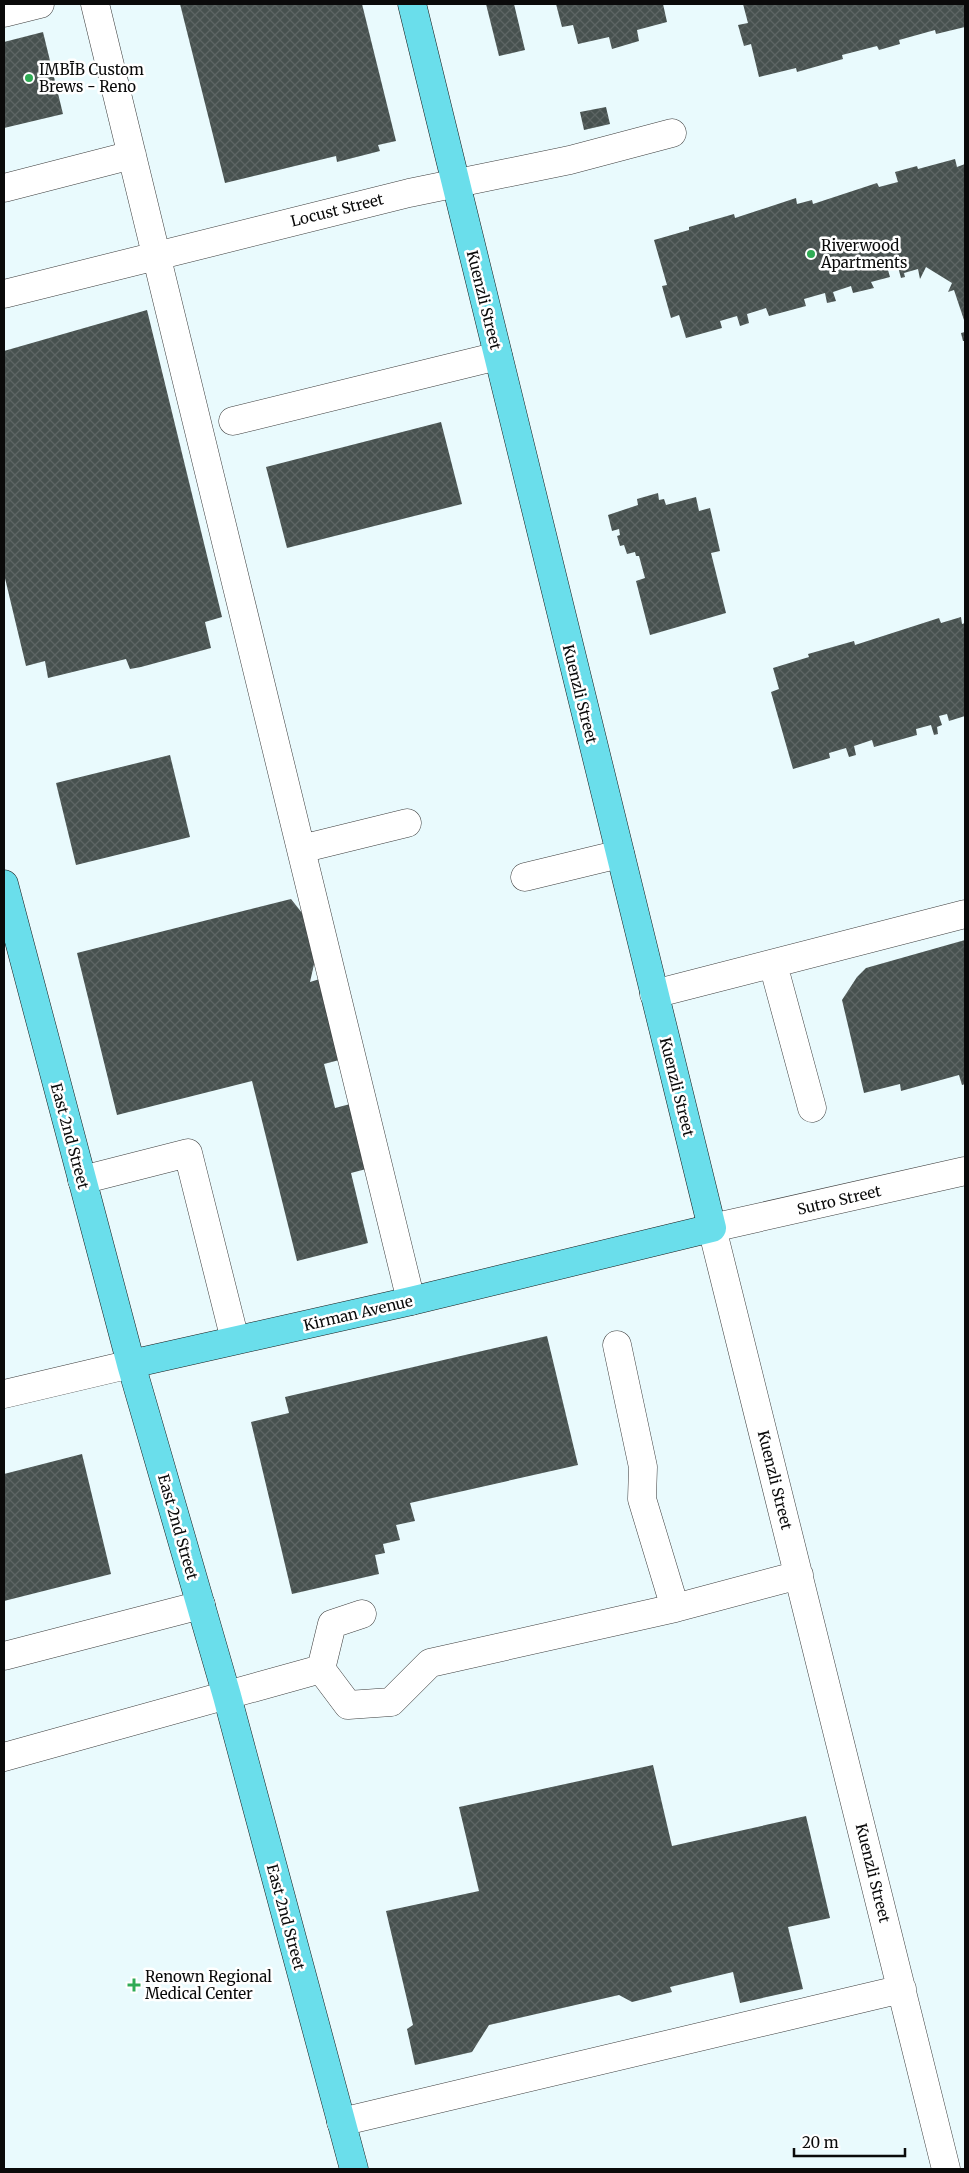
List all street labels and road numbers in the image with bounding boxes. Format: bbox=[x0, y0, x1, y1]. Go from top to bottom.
street label: Locust Street bbox=[289, 189, 386, 231]
street label: Kuenzli Street bbox=[463, 248, 506, 352]
street label: Kuenzli Street bbox=[559, 642, 602, 746]
street label: Kuenzli Street bbox=[656, 1035, 699, 1139]
street label: East 2nd Street bbox=[47, 1081, 93, 1191]
street label: Sutro Street bbox=[795, 1181, 883, 1219]
street label: Kirman Avenue bbox=[302, 1291, 415, 1335]
street label: Kuenzli Street bbox=[754, 1428, 797, 1532]
street label: East 2nd Street bbox=[154, 1472, 202, 1582]
street label: Kuenzli Street bbox=[852, 1821, 895, 1925]
street label: East 2nd Street bbox=[263, 1862, 309, 1972]

